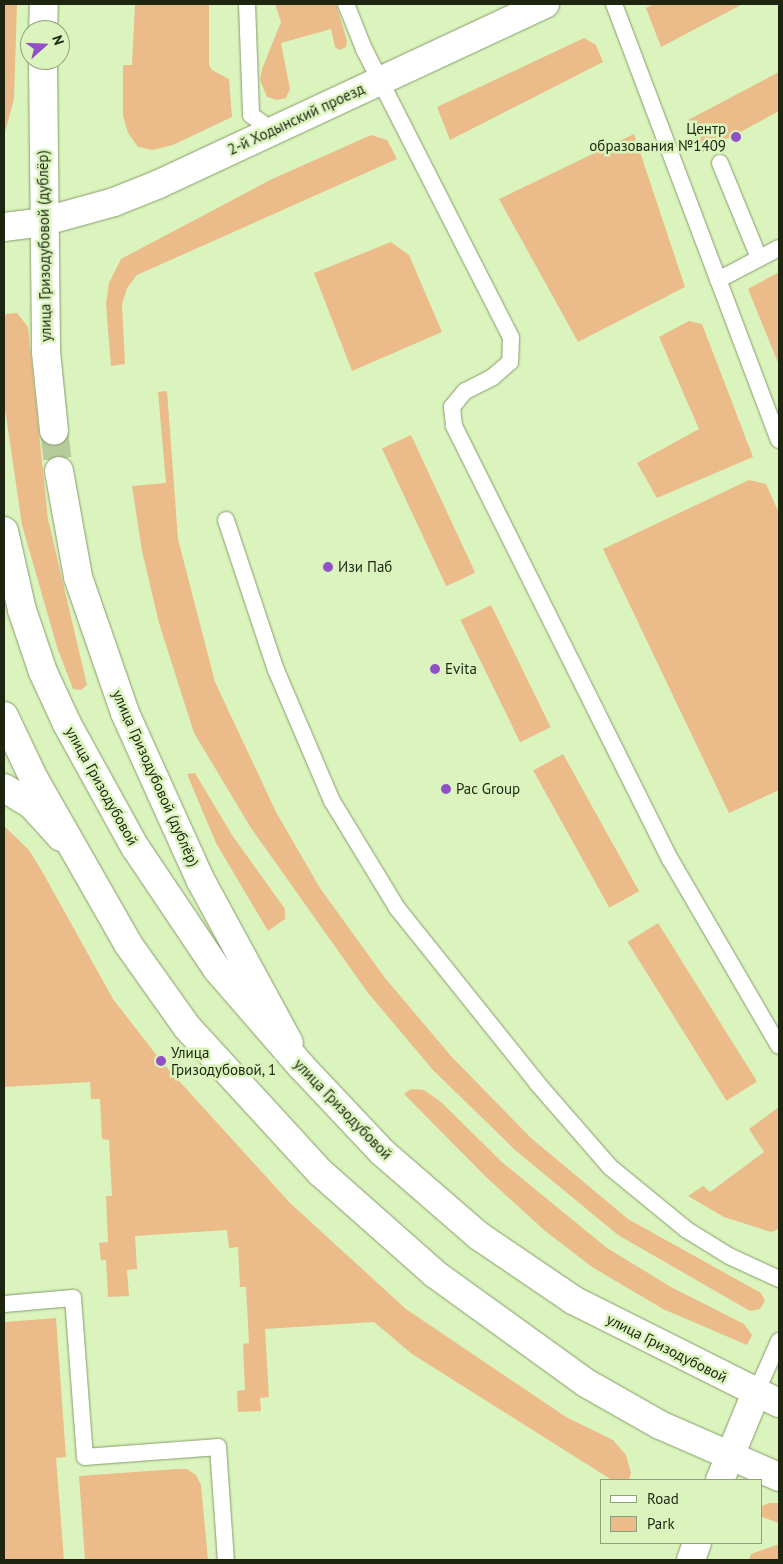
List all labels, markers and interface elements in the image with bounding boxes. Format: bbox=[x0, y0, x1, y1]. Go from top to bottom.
north arrow bbox=[20, 20, 70, 70]
text: N bbox=[48, 33, 68, 48]
street label: 2-й Ходынский проезд bbox=[225, 79, 367, 159]
place label: Центр образования №1409 bbox=[589, 119, 726, 154]
marker: Центр образования №1409 bbox=[730, 131, 742, 143]
street label: улица Гризодубовой (дублёр) bbox=[33, 150, 55, 342]
place label: Изи Паб bbox=[338, 558, 392, 576]
marker: Изи Паб bbox=[322, 561, 334, 573]
place label: Evita bbox=[445, 660, 477, 678]
marker: Evita bbox=[429, 663, 441, 675]
street label: улица Гризодубовой (дублёр) bbox=[109, 687, 203, 869]
street label: улица Гризодубовой bbox=[62, 724, 142, 848]
place label: Pac Group bbox=[456, 780, 521, 798]
marker: Pac Group bbox=[440, 783, 452, 795]
place label: Улица Гризодубовой, 1 bbox=[171, 1043, 277, 1078]
marker: Улица Гризодубовой, 1 bbox=[155, 1055, 167, 1067]
street label: улица Гризодубовой bbox=[290, 1055, 396, 1163]
street label: улица Гризодубовой bbox=[604, 1310, 730, 1386]
legend bbox=[600, 1479, 763, 1544]
text: Road bbox=[647, 1489, 679, 1508]
text: Park bbox=[647, 1514, 675, 1533]

